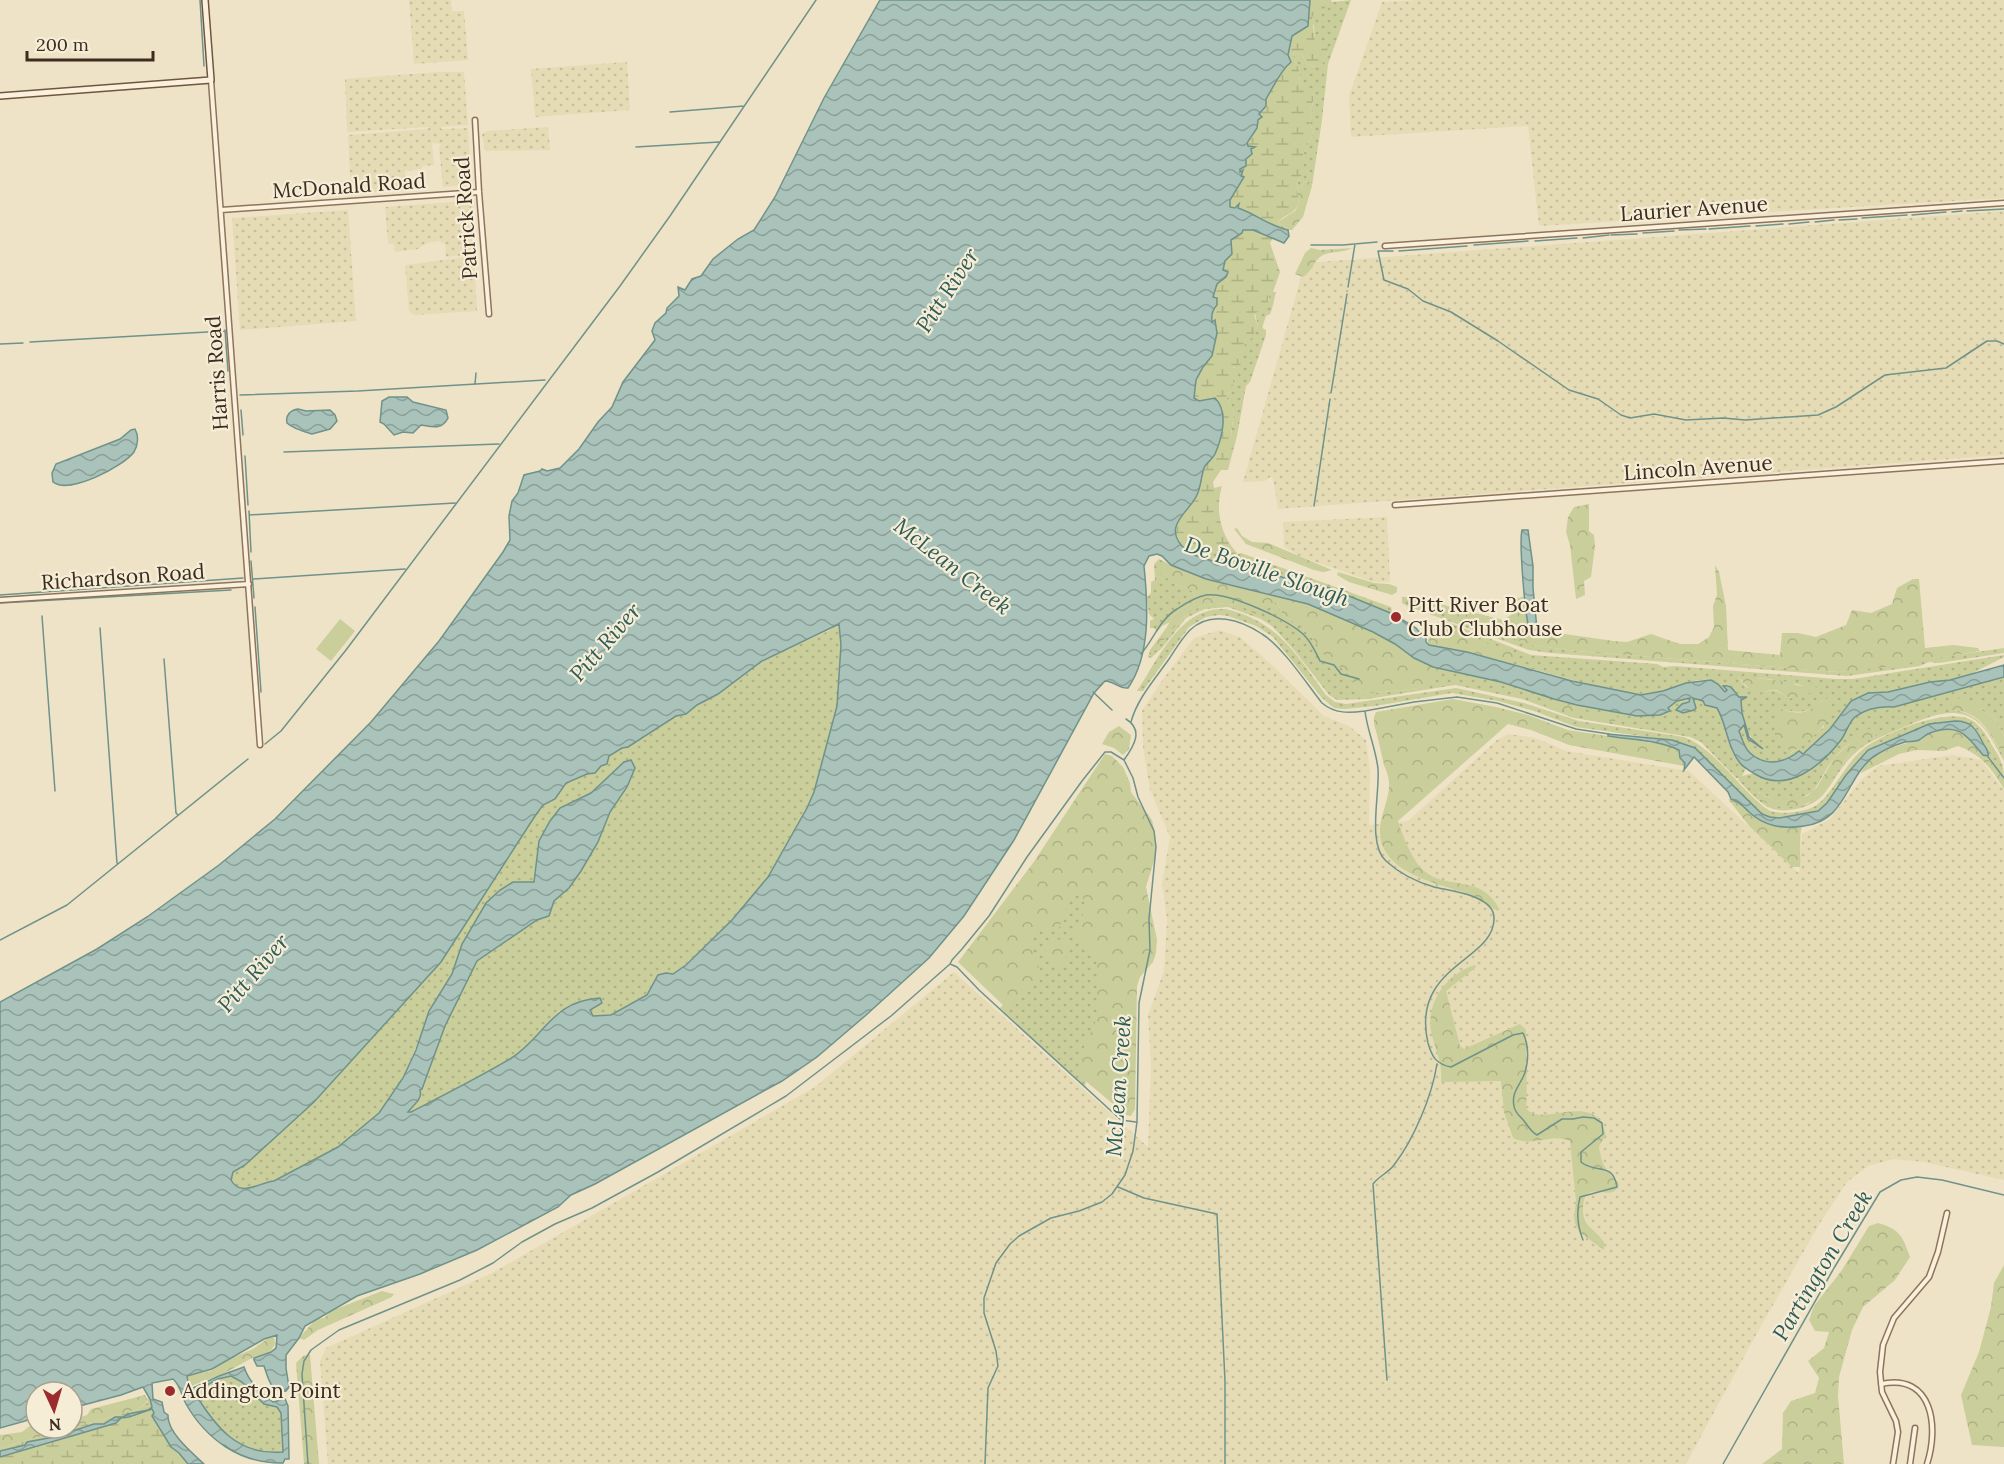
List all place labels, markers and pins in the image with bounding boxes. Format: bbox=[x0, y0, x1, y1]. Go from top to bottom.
place label: Pitt River Boat Club Clubhouse bbox=[1408, 591, 1562, 642]
marker: Pitt River Boat Club Clubhouse bbox=[1389, 610, 1403, 624]
place label: Addington Point bbox=[181, 1377, 341, 1404]
marker: Addington Point bbox=[163, 1384, 177, 1398]

